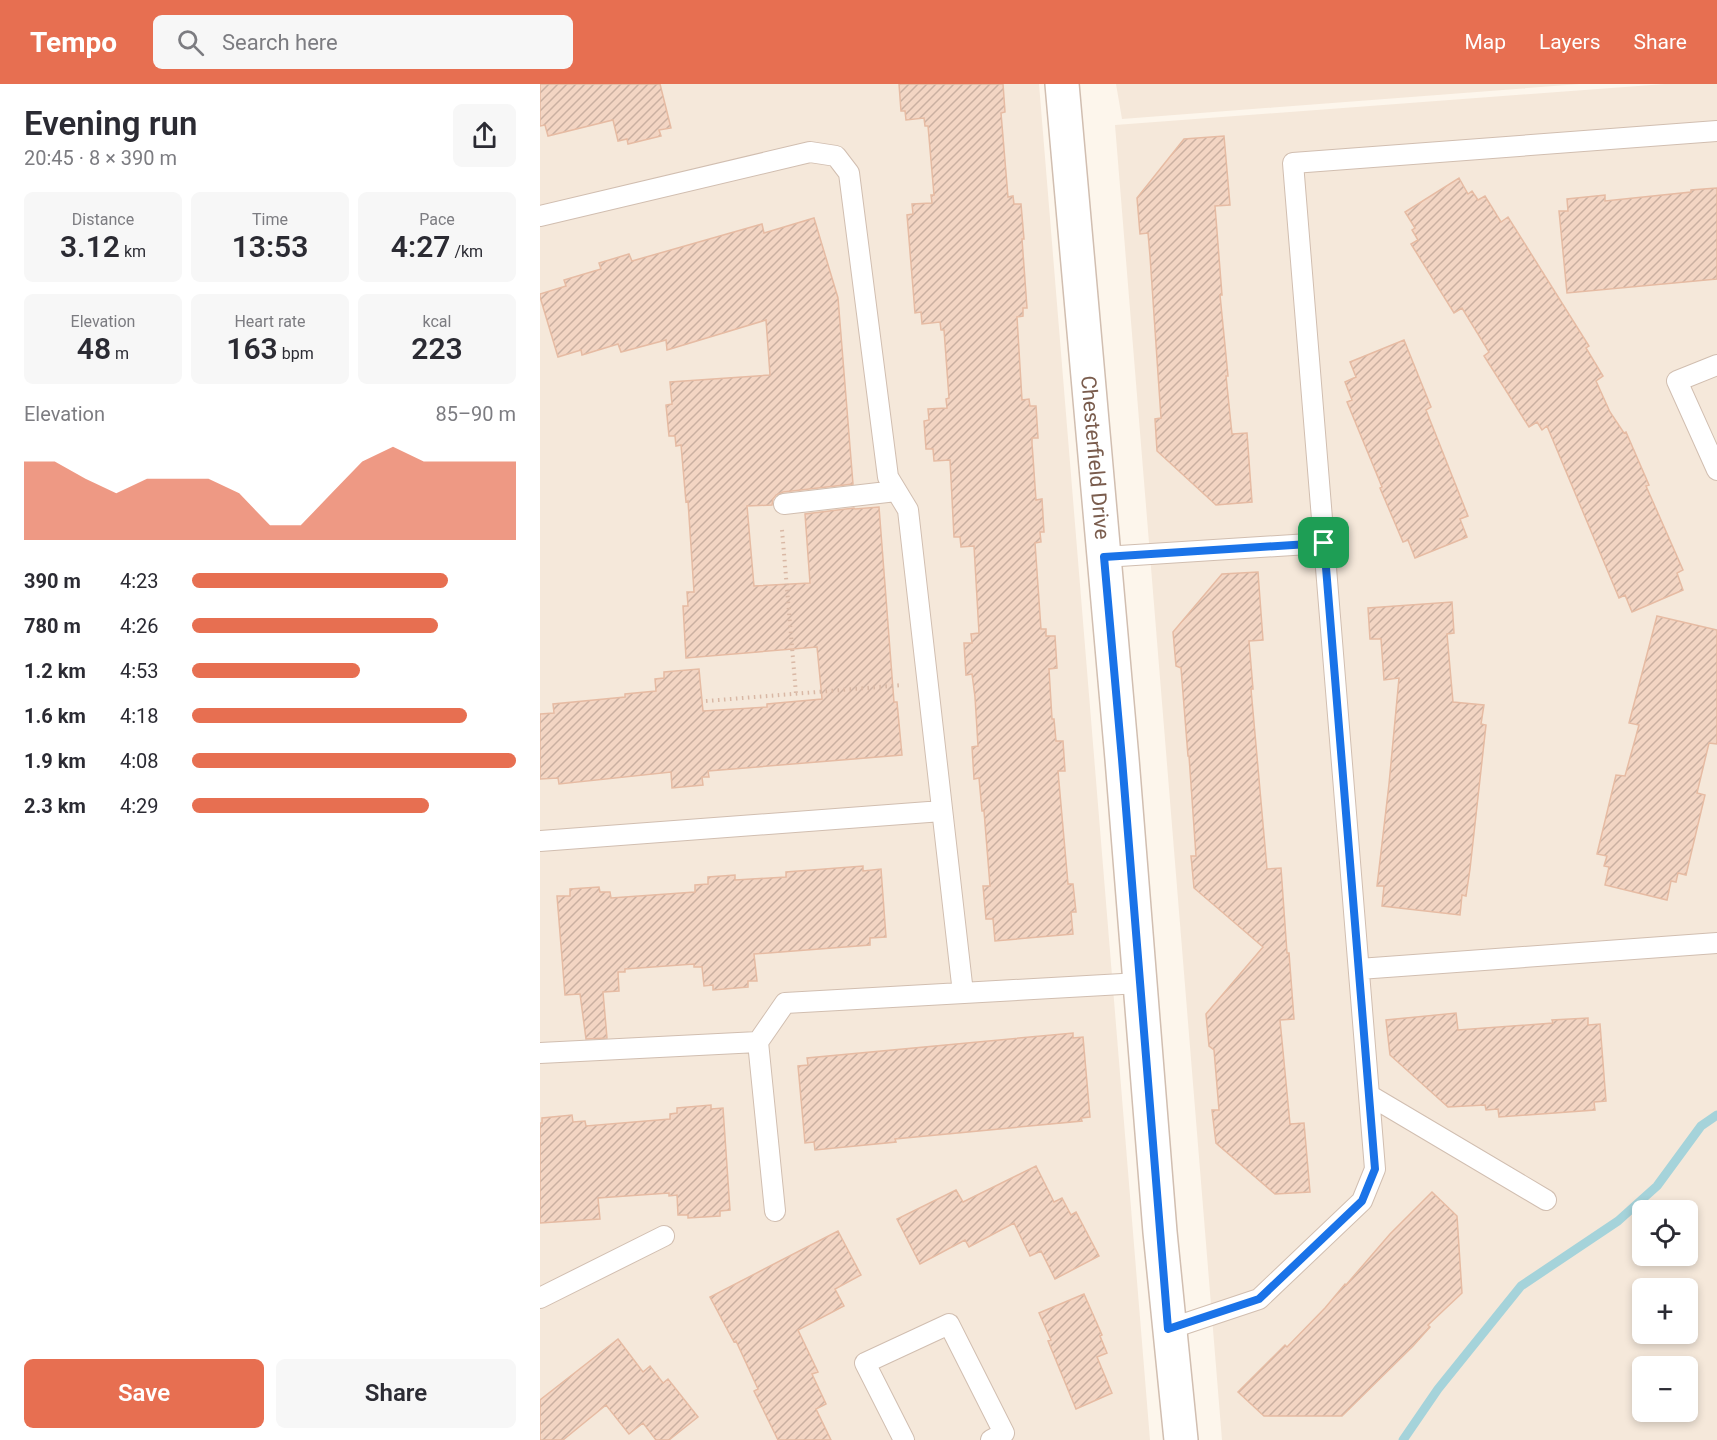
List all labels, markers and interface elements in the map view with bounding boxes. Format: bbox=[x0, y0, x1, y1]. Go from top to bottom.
search box bbox=[153, 15, 573, 69]
text: Tempo bbox=[30, 26, 117, 59]
icon: search bbox=[174, 26, 207, 59]
text: Search here bbox=[222, 30, 338, 55]
text: Map bbox=[1464, 30, 1506, 54]
text: Layers bbox=[1539, 30, 1600, 54]
text: Share bbox=[1633, 30, 1687, 54]
text: Evening run bbox=[24, 104, 197, 143]
button: share bbox=[453, 104, 516, 167]
text: 20:45 · 8 × 390 m bbox=[24, 146, 177, 170]
text: Distance bbox=[72, 210, 134, 229]
text: Time bbox=[252, 210, 288, 229]
text: Pace bbox=[419, 210, 455, 229]
text: 3.12 bbox=[60, 229, 120, 264]
text: 13:53 bbox=[232, 229, 308, 264]
text: 4:27 bbox=[391, 229, 450, 264]
text: km bbox=[120, 242, 146, 261]
text: /km bbox=[450, 242, 483, 261]
text: Elevation bbox=[71, 312, 135, 331]
text: Heart rate bbox=[234, 312, 306, 331]
text: kcal bbox=[423, 312, 451, 331]
text: 48 bbox=[77, 331, 111, 366]
text: 163 bbox=[226, 331, 278, 366]
text: 223 bbox=[411, 331, 463, 366]
text: m bbox=[111, 344, 129, 363]
text: bpm bbox=[278, 344, 314, 363]
street label: Chesterfield Drive bbox=[1076, 375, 1114, 541]
text: Elevation bbox=[24, 402, 105, 426]
text: 85–90 m bbox=[435, 402, 516, 426]
pin bbox=[1298, 517, 1349, 568]
icon: arrive bbox=[1307, 526, 1340, 559]
text: 390 m bbox=[24, 569, 81, 593]
text: 4:23 bbox=[120, 569, 159, 593]
text: 780 m bbox=[24, 614, 81, 638]
text: 4:26 bbox=[120, 614, 159, 638]
text: 1.2 km bbox=[24, 659, 86, 683]
text: 4:53 bbox=[120, 659, 159, 683]
text: 1.6 km bbox=[24, 704, 86, 728]
text: 4:18 bbox=[120, 704, 159, 728]
text: 1.9 km bbox=[24, 749, 86, 773]
text: 4:08 bbox=[120, 749, 159, 773]
text: 2.3 km bbox=[24, 794, 86, 818]
text: 4:29 bbox=[120, 794, 159, 818]
map controls bbox=[1632, 1200, 1698, 1422]
button: locate bbox=[1632, 1200, 1698, 1266]
button: + bbox=[1632, 1278, 1698, 1344]
button: − bbox=[1632, 1356, 1698, 1422]
button: Save bbox=[24, 1359, 264, 1428]
button: Share bbox=[276, 1359, 516, 1428]

